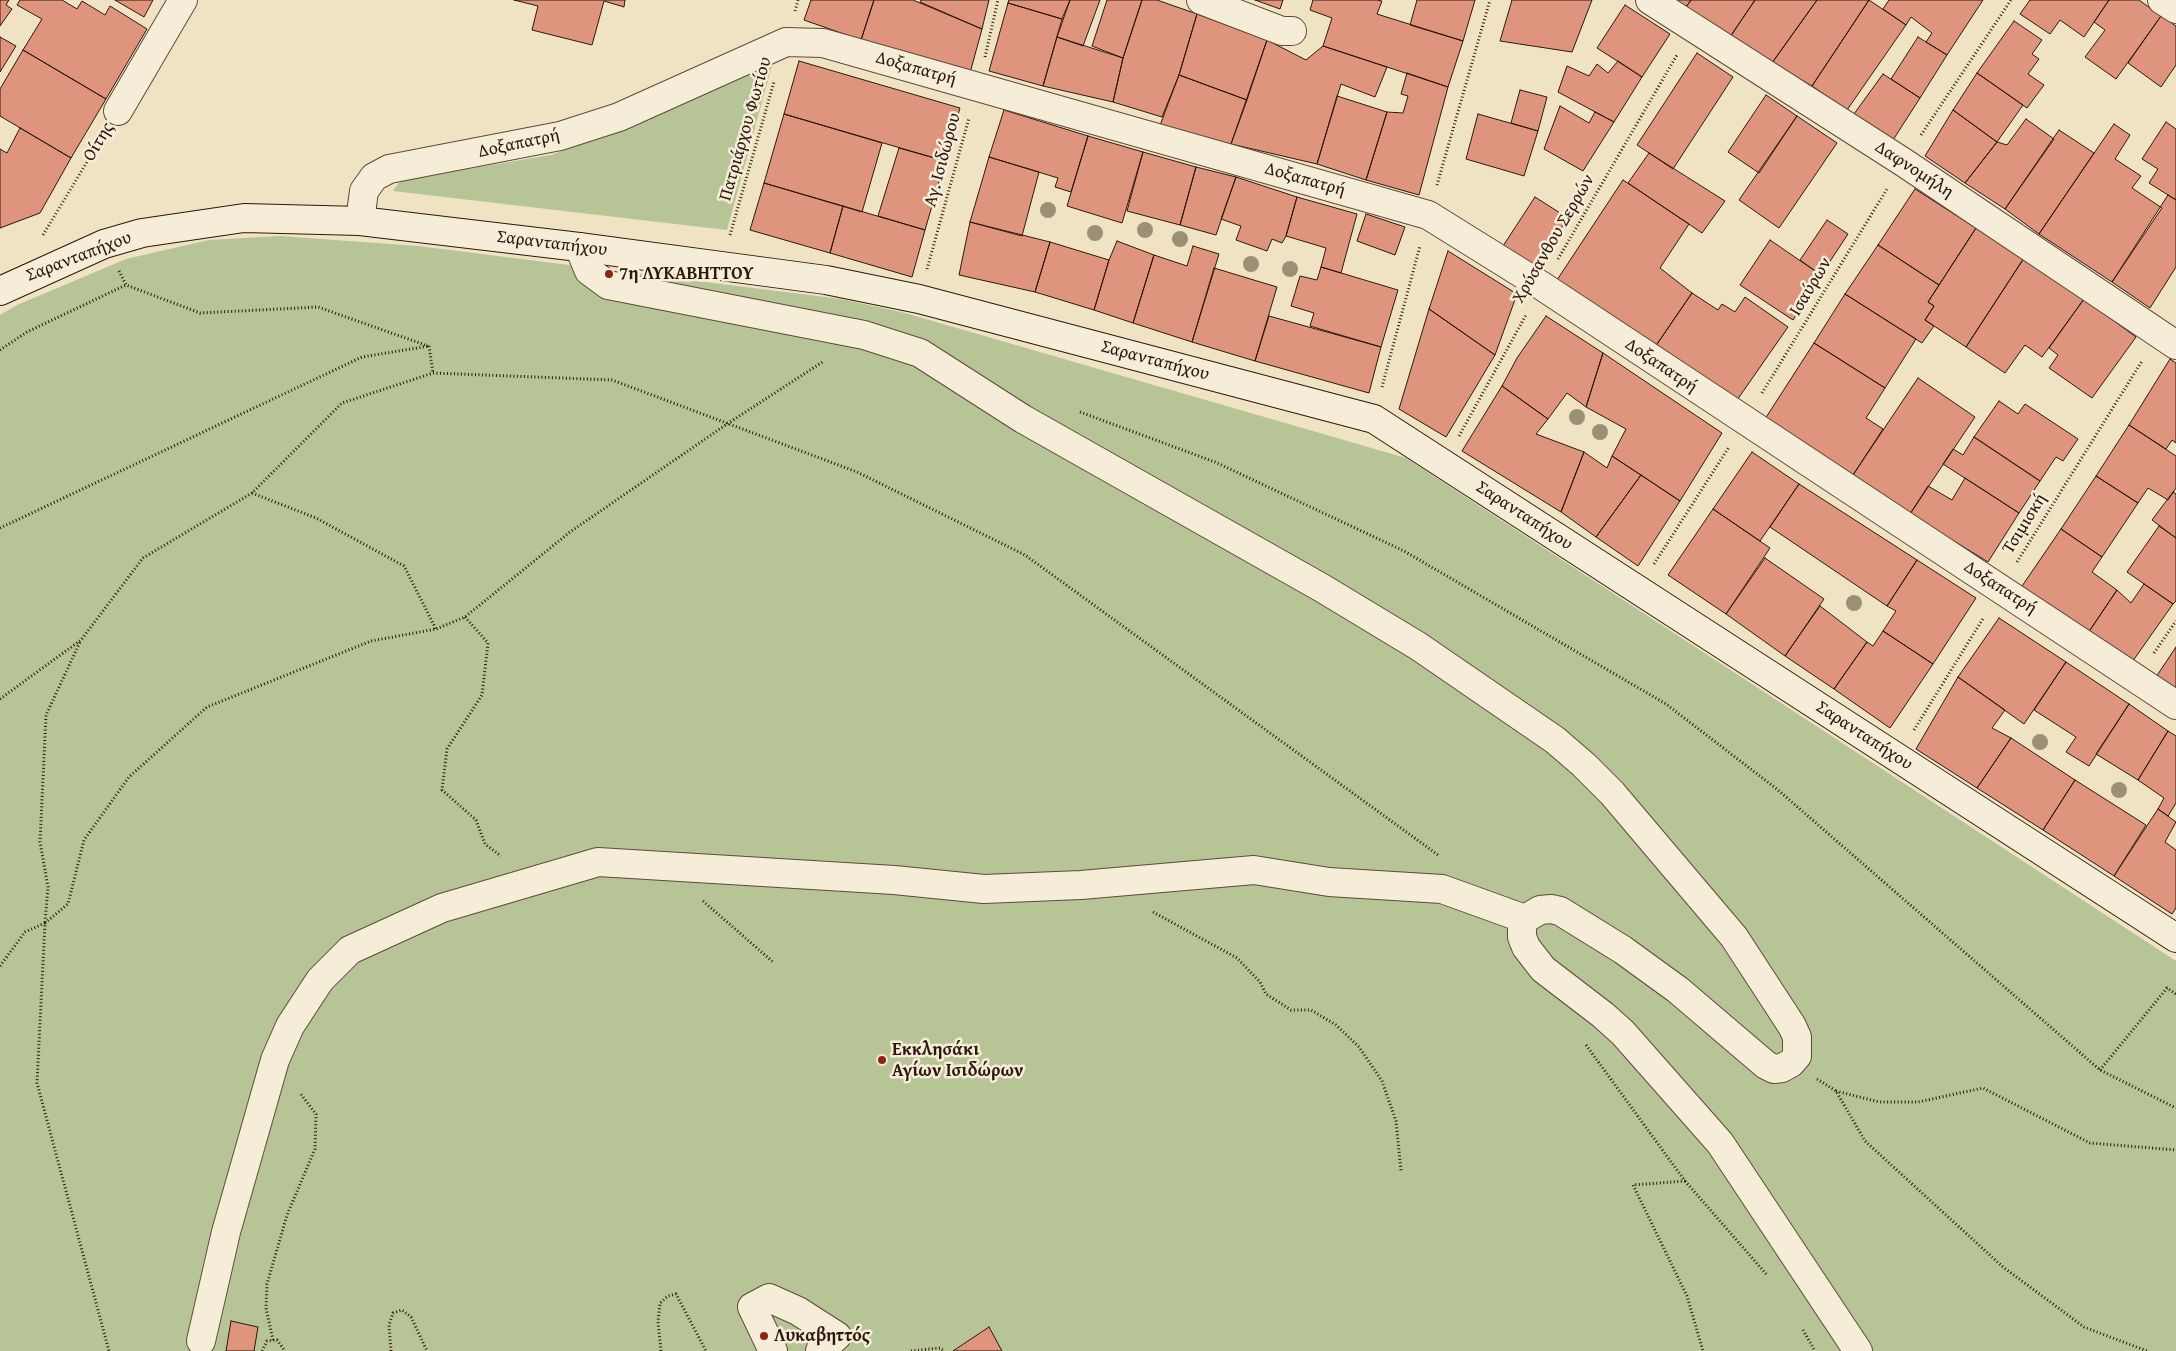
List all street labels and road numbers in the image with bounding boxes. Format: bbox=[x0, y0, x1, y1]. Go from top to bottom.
street label: Δοξαπατρή bbox=[873, 47, 959, 91]
street label: Πατριάρχου Φωτίου bbox=[715, 55, 777, 203]
street label: Αγ. Ισιδώρου bbox=[920, 111, 966, 209]
street label: Οίτης bbox=[79, 119, 119, 165]
street label: Δοξαπατρή bbox=[476, 125, 562, 163]
street label: Δαφνομήλη bbox=[1871, 137, 1957, 203]
street label: Δοξαπατρή bbox=[1262, 158, 1348, 202]
street label: Χρύσανθου Σερρών bbox=[1508, 170, 1600, 308]
street label: Σαρανταπήχου bbox=[23, 227, 135, 287]
street label: Σαρανταπήχου bbox=[496, 227, 608, 261]
street label: Ισαύρων bbox=[1785, 254, 1837, 320]
street label: Δοξαπατρή bbox=[1621, 334, 1701, 398]
street label: Σαρανταπήχου bbox=[1099, 336, 1211, 386]
street label: Σαρανταπήχου bbox=[1472, 477, 1576, 555]
street label: Τσιμισκή bbox=[1998, 490, 2052, 558]
street label: Δοξαπατρή bbox=[1960, 556, 2040, 620]
street label: Σαρανταπήχου bbox=[1812, 697, 1916, 775]

